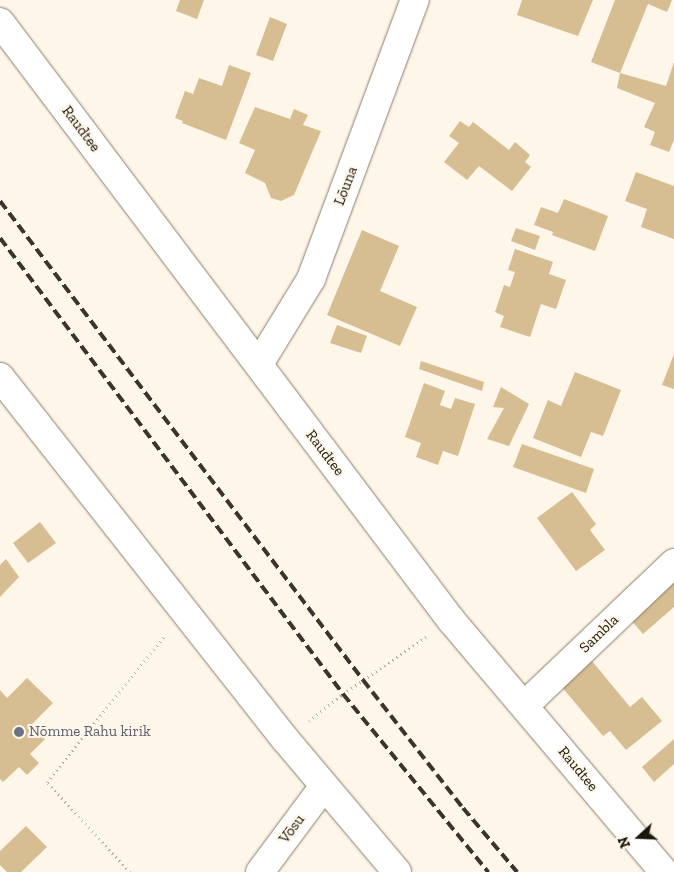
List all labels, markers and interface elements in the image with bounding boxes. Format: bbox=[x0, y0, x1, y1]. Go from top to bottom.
street label: Raudtee bbox=[58, 102, 104, 156]
street label: Lõuna bbox=[330, 164, 362, 208]
street label: Raudtee bbox=[302, 426, 348, 480]
street label: Sambla bbox=[576, 611, 622, 657]
place label: Nõmme Rahu kirik bbox=[29, 723, 151, 741]
marker: Nõmme Rahu kirik bbox=[13, 726, 25, 738]
street label: Raudtee bbox=[554, 743, 602, 795]
street label: Võsu bbox=[275, 811, 309, 847]
north arrow bbox=[614, 812, 664, 862]
text: N bbox=[615, 834, 634, 850]

